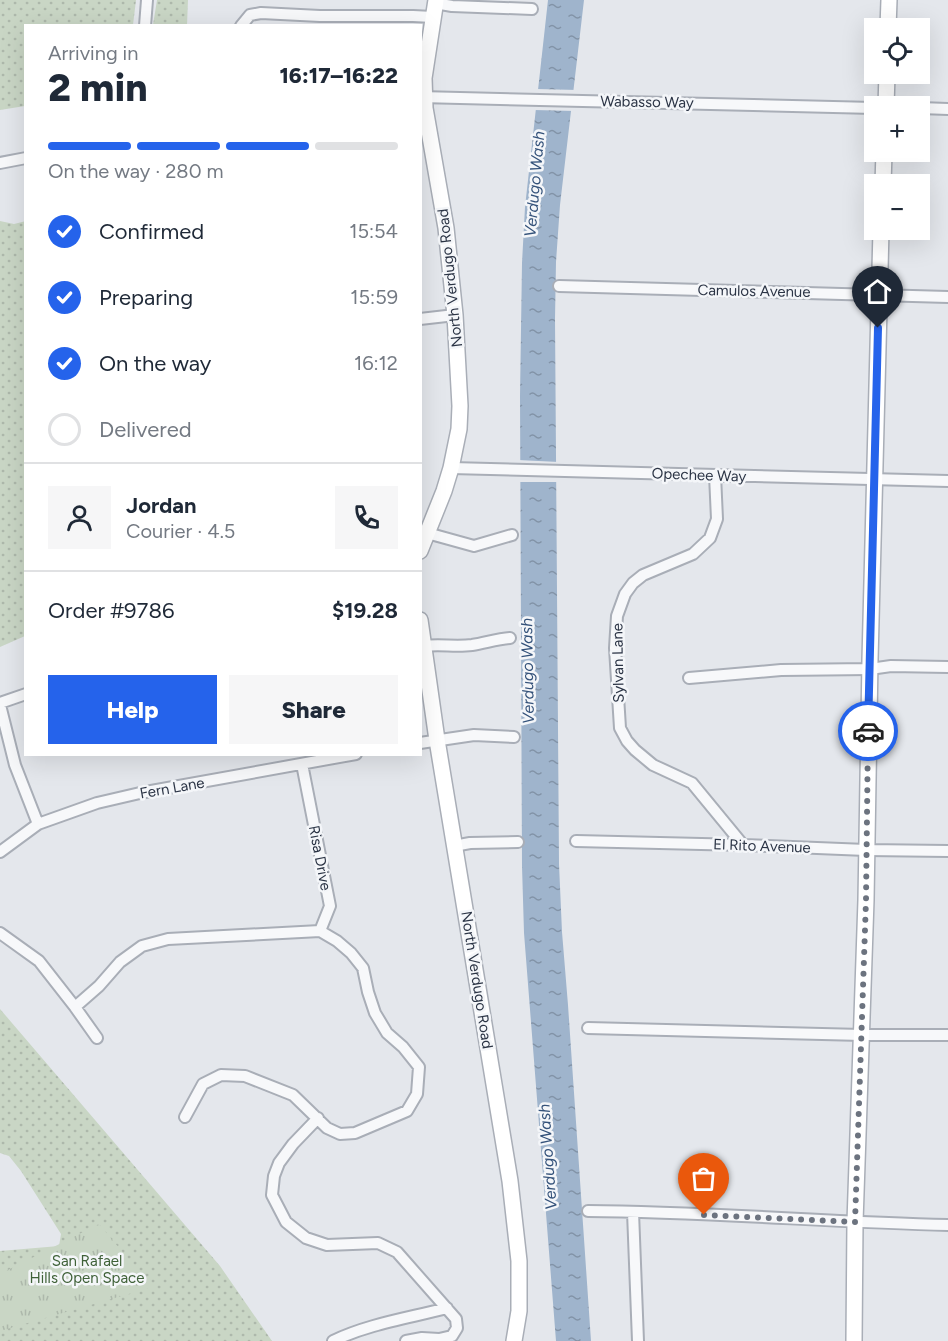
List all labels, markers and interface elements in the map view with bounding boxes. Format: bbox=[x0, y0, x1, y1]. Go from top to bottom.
map controls bbox=[864, 18, 930, 240]
button: locate bbox=[864, 18, 930, 84]
text: Arriving in bbox=[48, 41, 138, 65]
text: 16:17–16:22 bbox=[279, 62, 398, 89]
text: 2 min bbox=[48, 64, 148, 111]
street label: Wabasso Way bbox=[600, 92, 694, 112]
button: + bbox=[864, 96, 930, 162]
water label: Verdugo Wash bbox=[520, 130, 549, 238]
text: On the way · 280 m bbox=[48, 159, 223, 183]
button: − bbox=[864, 174, 930, 240]
street label: North Verdugo Road bbox=[434, 208, 466, 348]
icon: check bbox=[48, 215, 81, 248]
text: Confirmed bbox=[99, 218, 204, 245]
text: 15:54 bbox=[349, 219, 398, 243]
pin bbox=[852, 266, 903, 328]
icon: home bbox=[861, 275, 894, 308]
icon: check bbox=[48, 281, 81, 314]
street label: Camulos Avenue bbox=[697, 281, 811, 301]
text: Preparing bbox=[99, 284, 193, 311]
text: 15:59 bbox=[350, 285, 398, 309]
icon: check bbox=[48, 347, 81, 380]
text: On the way bbox=[99, 350, 211, 377]
text: 16:12 bbox=[354, 351, 398, 375]
text: Delivered bbox=[99, 416, 192, 443]
street label: Opechee Way bbox=[651, 464, 747, 486]
button: person bbox=[48, 486, 111, 549]
button: phone bbox=[335, 486, 398, 549]
text: Jordan bbox=[126, 492, 197, 519]
text: Courier · 4.5 bbox=[126, 519, 235, 543]
text: Order #9786 bbox=[48, 597, 174, 624]
text: $19.28 bbox=[332, 597, 398, 624]
water label: Verdugo Wash bbox=[517, 618, 538, 724]
street label: Sylvan Lane bbox=[608, 623, 628, 703]
button: Help bbox=[48, 675, 217, 744]
button: Share bbox=[229, 675, 398, 744]
courier bbox=[838, 701, 898, 761]
icon: car bbox=[852, 715, 885, 748]
street label: Fern Lane bbox=[138, 773, 206, 803]
street label: Risa Drive bbox=[305, 824, 335, 892]
street label: El Rito Avenue bbox=[713, 835, 811, 857]
street label: North Verdugo Road bbox=[457, 910, 497, 1050]
water label: Verdugo Wash bbox=[534, 1103, 561, 1211]
pin bbox=[678, 1153, 729, 1215]
icon: bag bbox=[687, 1162, 720, 1195]
park label: San Rafael Hills Open Space bbox=[30, 1252, 144, 1287]

